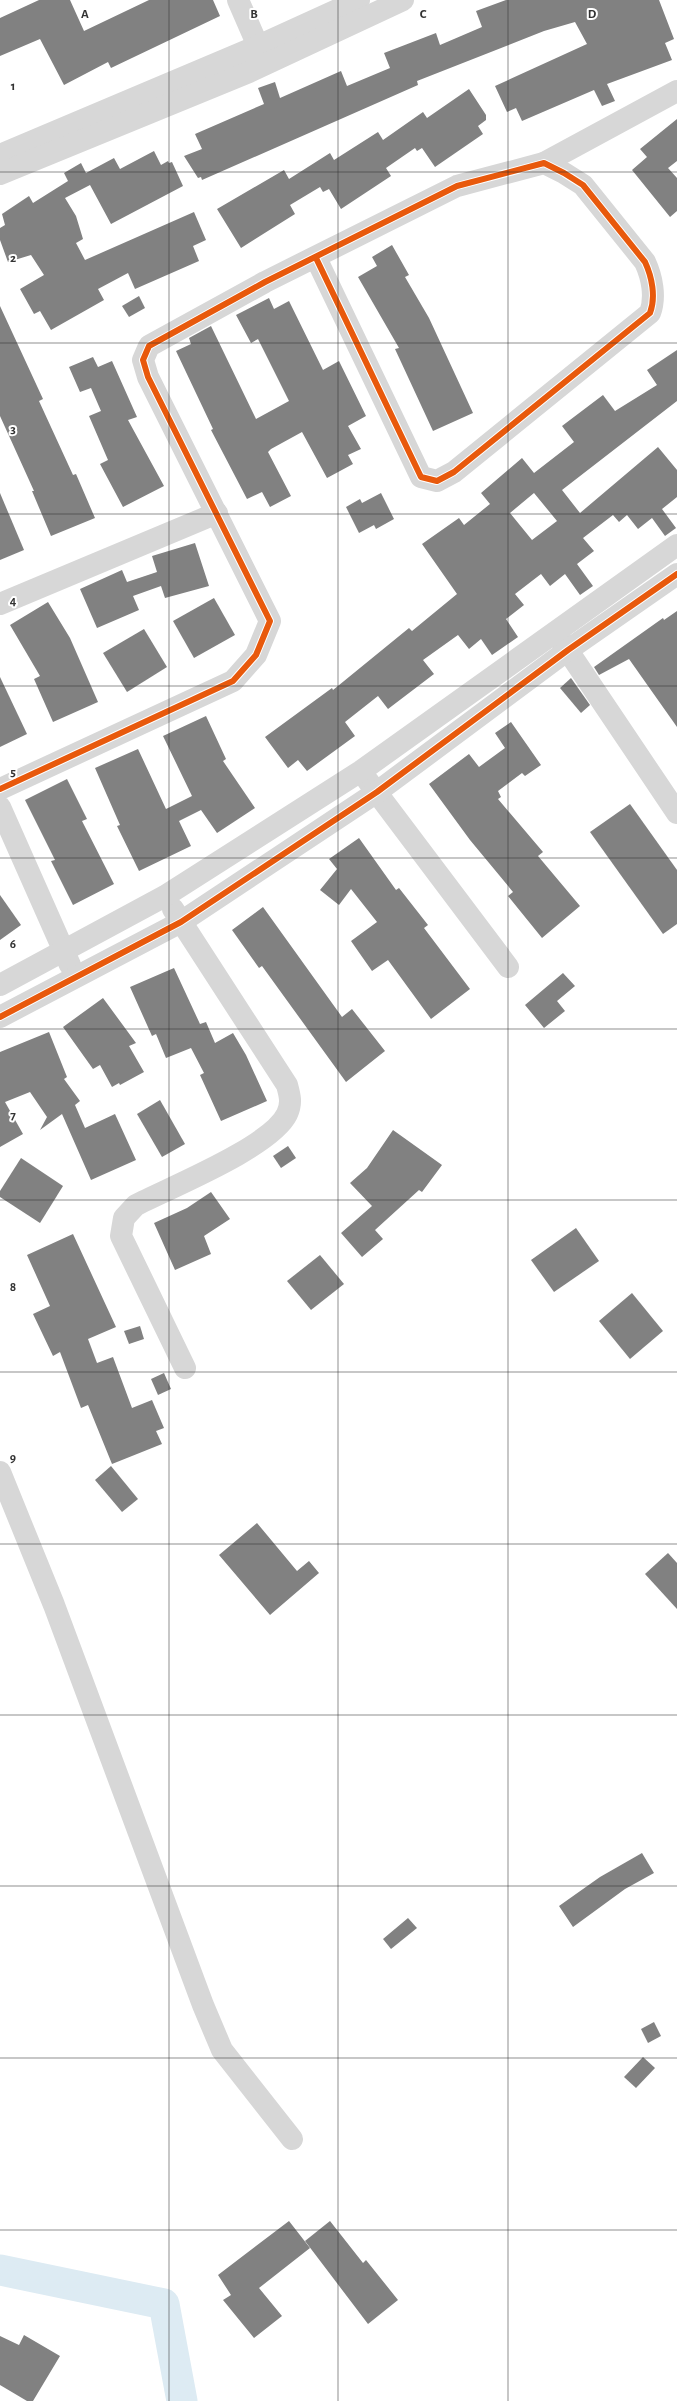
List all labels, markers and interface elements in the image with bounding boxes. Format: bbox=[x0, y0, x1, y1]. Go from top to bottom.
text: A bbox=[81, 8, 89, 21]
text: B bbox=[250, 8, 258, 21]
text: C bbox=[420, 8, 427, 21]
text: D bbox=[588, 8, 597, 21]
text: 1 bbox=[11, 80, 15, 93]
text: 2 bbox=[10, 252, 16, 265]
text: 3 bbox=[10, 423, 16, 436]
text: 4 bbox=[10, 595, 17, 608]
text: 5 bbox=[10, 766, 16, 779]
text: 6 bbox=[10, 938, 16, 951]
text: 7 bbox=[10, 1109, 16, 1122]
text: 8 bbox=[10, 1281, 16, 1294]
text: 9 bbox=[10, 1452, 16, 1465]

